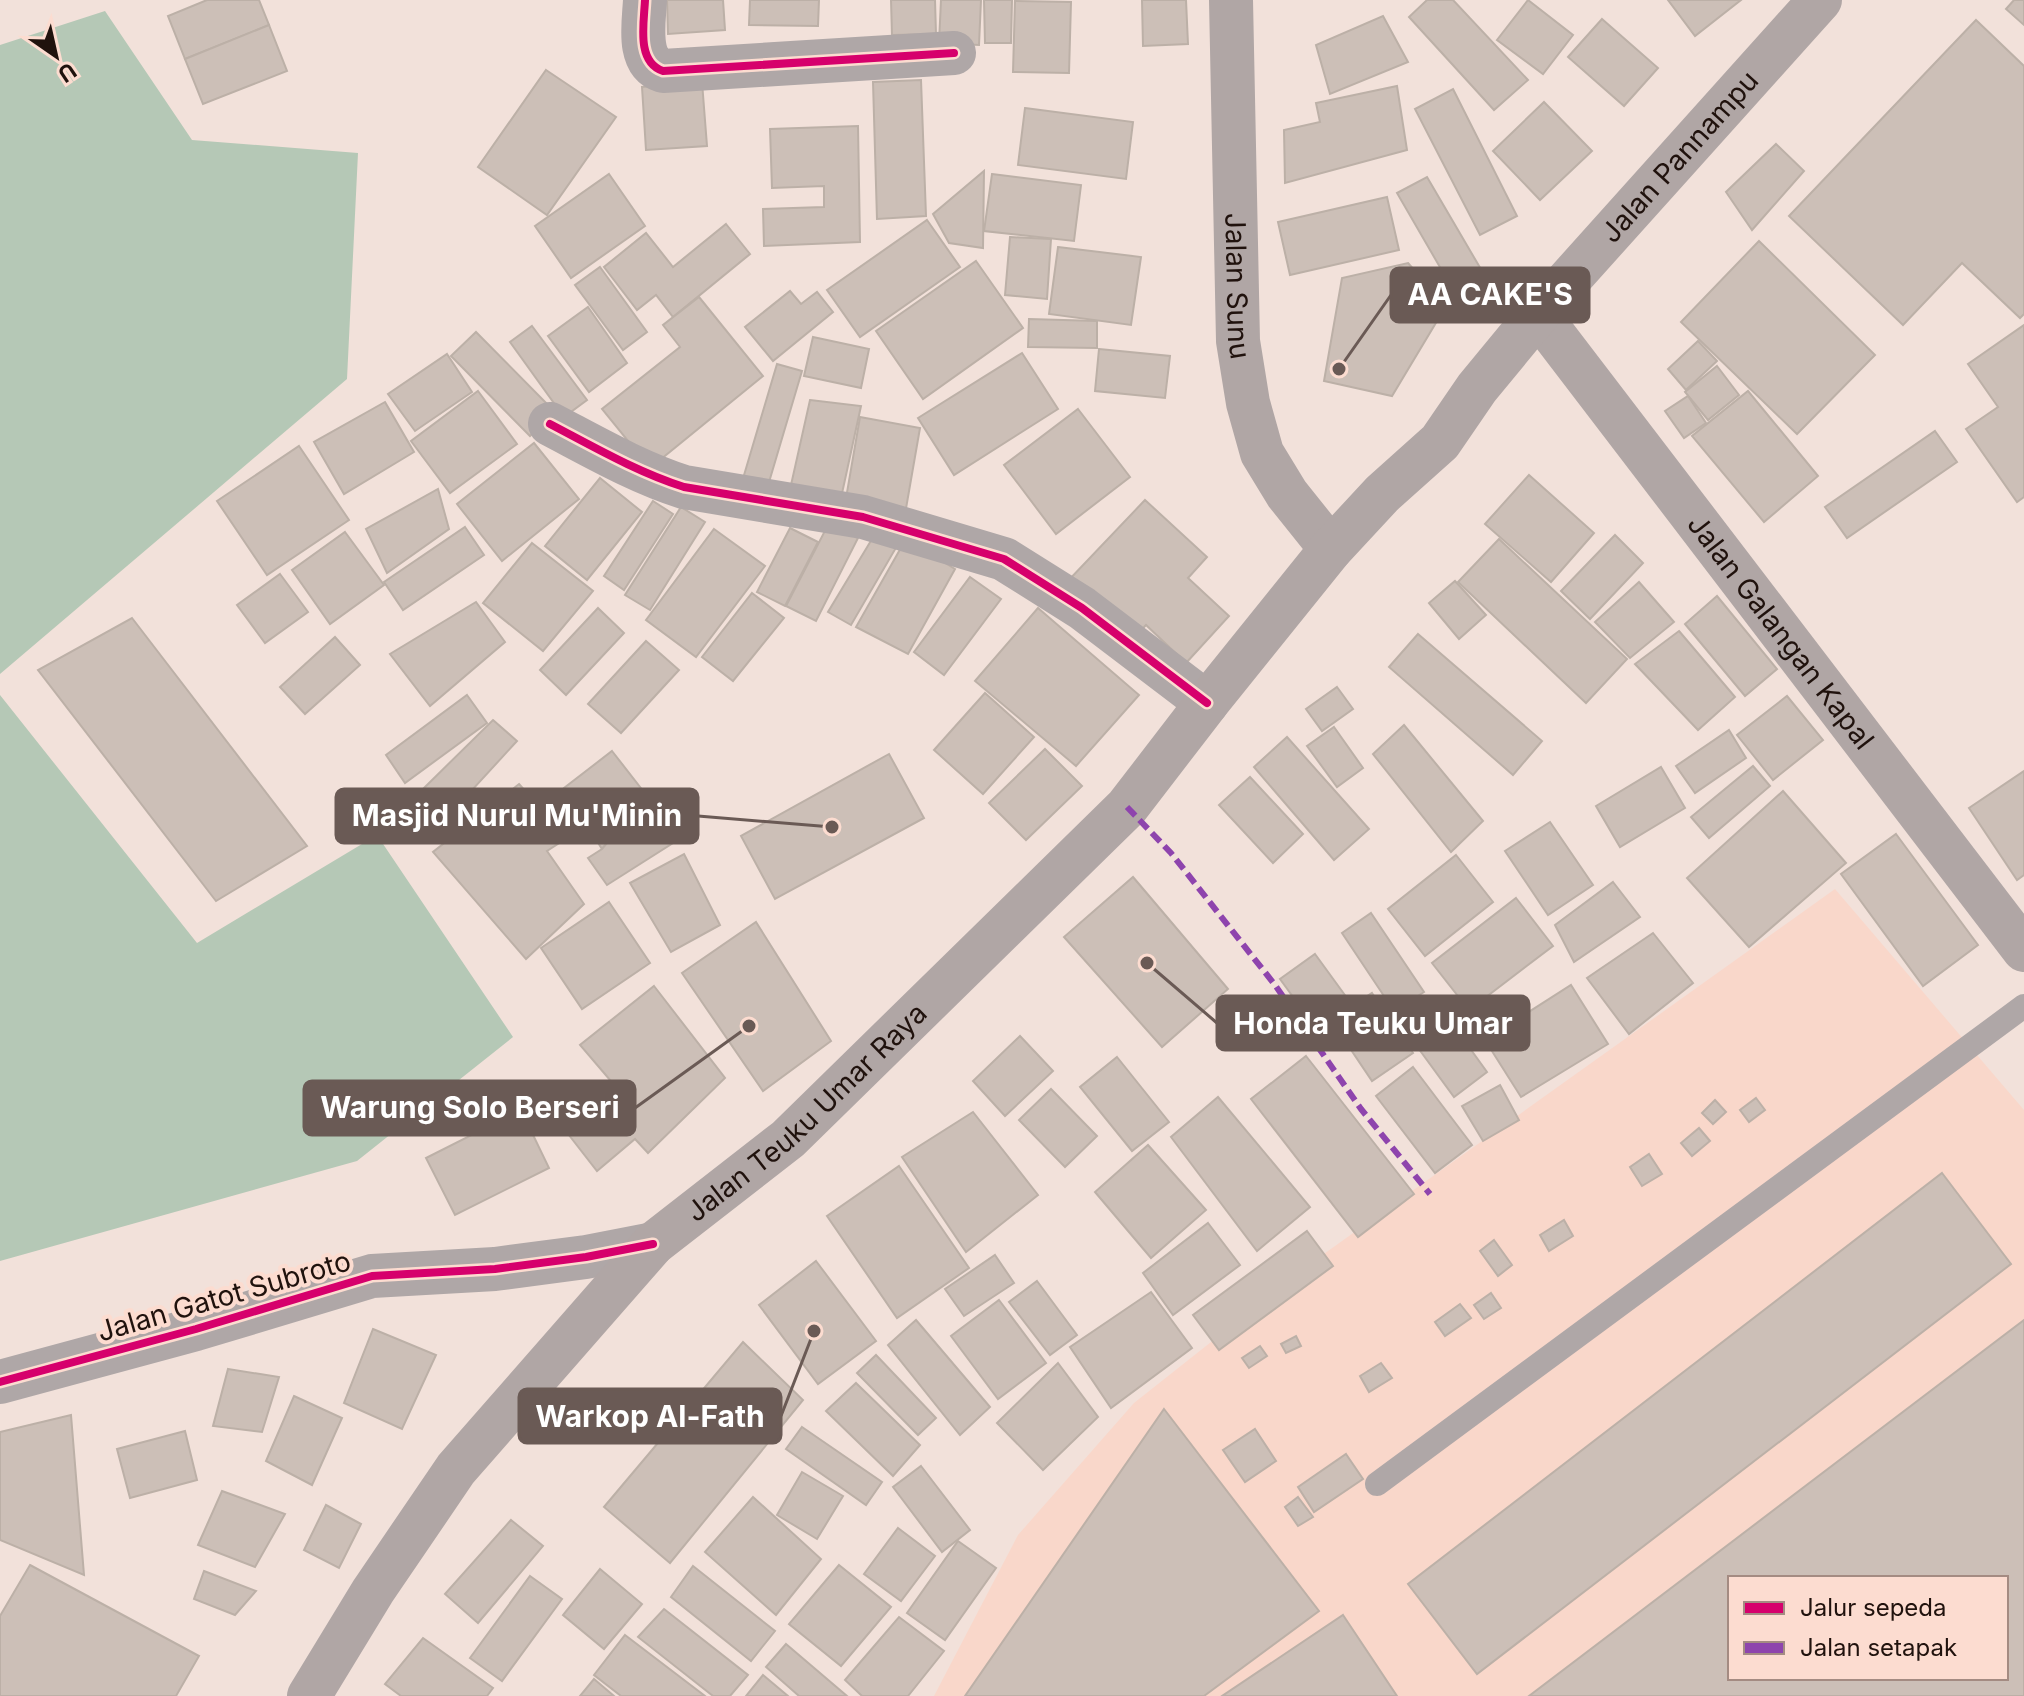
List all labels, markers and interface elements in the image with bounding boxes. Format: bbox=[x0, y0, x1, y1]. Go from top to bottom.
north arrow bbox=[16, 16, 96, 96]
text: U bbox=[53, 57, 81, 88]
street label: Jalan Pannampu bbox=[1594, 64, 1765, 249]
street label: Jalan Sunu bbox=[1218, 212, 1258, 362]
callout: AA CAKE'S bbox=[1391, 268, 1589, 322]
text: AA CAKE'S bbox=[1407, 276, 1573, 312]
street label: Jalan Galangan Kapal bbox=[1680, 508, 1881, 756]
callout: Masjid Nurul Mu'Minin bbox=[336, 789, 698, 843]
text: Masjid Nurul Mu'Minin bbox=[352, 797, 682, 833]
street label: Jalan Teuku Umar Raya bbox=[679, 996, 934, 1229]
callout: Honda Teuku Umar bbox=[1217, 996, 1529, 1050]
text: Honda Teuku Umar bbox=[1233, 1005, 1513, 1041]
callout: Warung Solo Berseri bbox=[304, 1081, 635, 1135]
text: Warung Solo Berseri bbox=[320, 1089, 620, 1125]
street label: Jalan Gatot Subroto bbox=[93, 1244, 355, 1348]
callout: Warkop Al-Fath bbox=[519, 1389, 781, 1443]
text: Warkop Al-Fath bbox=[535, 1398, 765, 1434]
legend bbox=[1728, 1576, 2008, 1680]
text: Jalur sepeda bbox=[1800, 1593, 1946, 1622]
text: Jalan setapak bbox=[1800, 1633, 1957, 1662]

